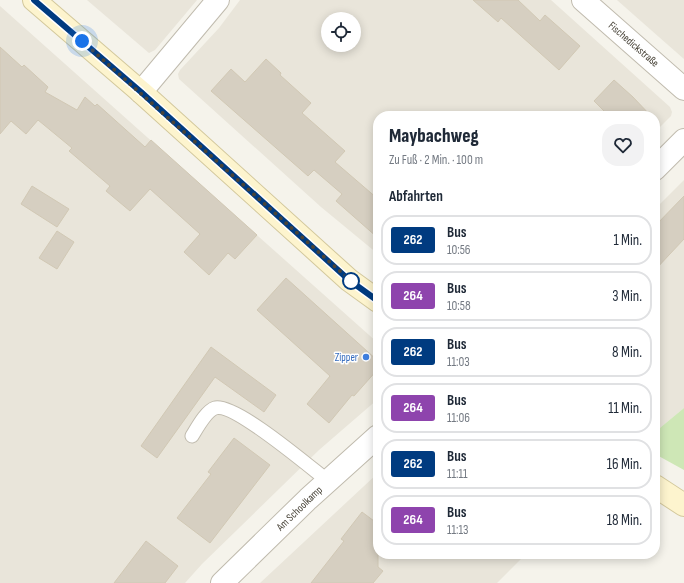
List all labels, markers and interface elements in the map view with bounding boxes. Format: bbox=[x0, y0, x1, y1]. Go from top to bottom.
map controls bbox=[321, 12, 361, 52]
button: locate bbox=[321, 12, 361, 52]
street label: Fischedickstraße bbox=[606, 19, 662, 70]
your location bbox=[72, 31, 92, 51]
button: heart bbox=[602, 124, 644, 166]
text: Maybachweg bbox=[389, 125, 479, 148]
text: Zu Fuß · 2 Min. · 100 m bbox=[389, 152, 483, 168]
text: Abfahrten bbox=[389, 187, 443, 206]
text: Bus bbox=[447, 223, 466, 242]
text: 262 bbox=[404, 231, 422, 248]
text: 1 Min. bbox=[613, 231, 642, 250]
text: 10:56 bbox=[447, 242, 471, 258]
unlabelled marker bbox=[342, 272, 360, 290]
text: Bus bbox=[447, 279, 466, 298]
text: 264 bbox=[403, 287, 423, 304]
text: 3 Min. bbox=[612, 287, 642, 306]
text: 10:58 bbox=[447, 298, 471, 314]
text: Bus bbox=[447, 335, 466, 354]
text: 262 bbox=[404, 343, 422, 360]
text: 8 Min. bbox=[612, 343, 642, 362]
place label: Zipper bbox=[335, 351, 358, 364]
marker: Zipper bbox=[361, 352, 371, 362]
text: 11:03 bbox=[447, 354, 470, 370]
text: Bus bbox=[447, 391, 466, 410]
text: 264 bbox=[403, 399, 423, 416]
text: 11 Min. bbox=[608, 399, 642, 418]
text: 11:06 bbox=[447, 410, 470, 426]
text: Bus bbox=[447, 447, 466, 466]
text: 262 bbox=[404, 455, 422, 472]
text: 16 Min. bbox=[607, 455, 642, 474]
text: 11:11 bbox=[447, 466, 468, 482]
street label: Am Schoolkamp bbox=[273, 483, 325, 534]
text: Bus bbox=[447, 503, 466, 522]
text: 264 bbox=[403, 511, 423, 528]
text: 18 Min. bbox=[607, 511, 642, 530]
text: 11:13 bbox=[447, 522, 469, 538]

